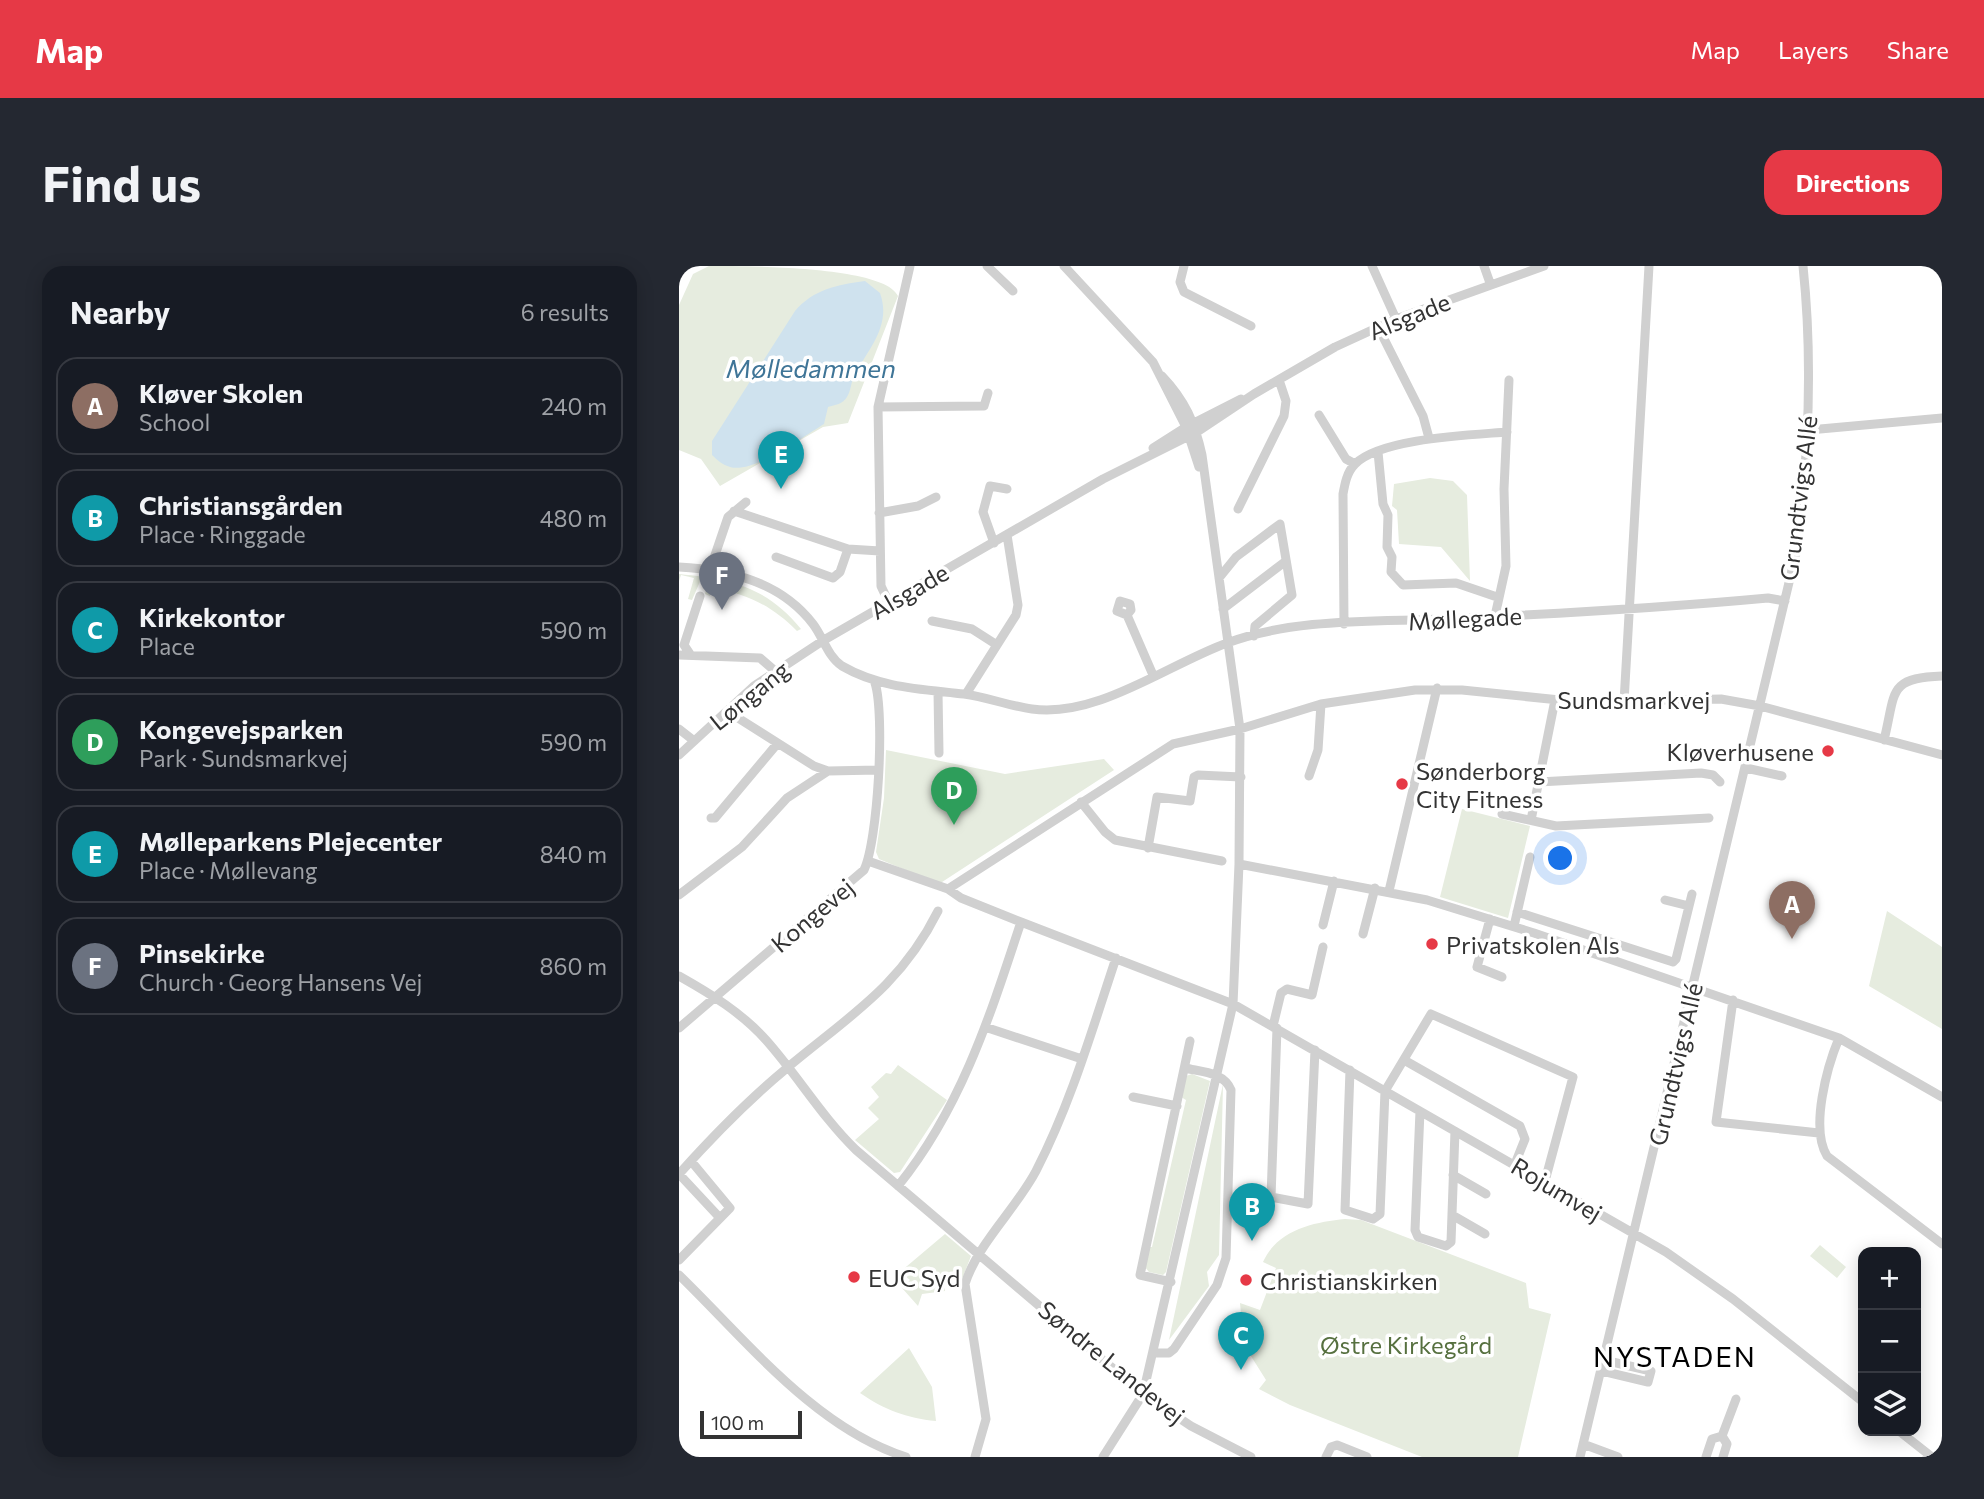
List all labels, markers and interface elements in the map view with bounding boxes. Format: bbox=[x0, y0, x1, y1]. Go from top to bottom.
text: Map bbox=[35, 29, 103, 70]
text: Map bbox=[1691, 35, 1740, 64]
text: Layers bbox=[1778, 35, 1849, 64]
text: Share bbox=[1887, 35, 1949, 64]
button: Directions bbox=[1764, 150, 1942, 215]
text: Find us bbox=[42, 152, 201, 212]
street label: Alsgade bbox=[1364, 287, 1454, 345]
text: Nearby bbox=[70, 293, 170, 330]
text: 6 results bbox=[521, 298, 609, 326]
water label: Mølledammen bbox=[726, 352, 896, 383]
text: Kløver Skolen bbox=[139, 377, 303, 408]
text: A bbox=[87, 392, 103, 420]
text: 240 m bbox=[541, 392, 607, 420]
text: School bbox=[139, 408, 210, 436]
street label: Grundtvigs Allé bbox=[1773, 414, 1823, 582]
pin: E bbox=[758, 431, 804, 489]
text: Christiansgården bbox=[139, 489, 343, 520]
text: B bbox=[87, 504, 103, 532]
text: 480 m bbox=[540, 504, 607, 532]
text: Place · Ringgade bbox=[139, 520, 306, 548]
pin: F bbox=[699, 552, 745, 610]
street label: Alsgade bbox=[865, 557, 953, 625]
text: Kirkekontor bbox=[139, 601, 285, 632]
street label: Møllegade bbox=[1407, 601, 1523, 635]
text: C bbox=[87, 616, 103, 644]
text: 590 m bbox=[540, 616, 607, 644]
text: Place bbox=[139, 632, 195, 660]
street label: Løngang bbox=[703, 654, 795, 736]
street label: Sundsmarkvej bbox=[1558, 685, 1710, 714]
text: Kongevejsparken bbox=[139, 713, 343, 744]
text: D bbox=[87, 728, 103, 756]
text: 590 m bbox=[540, 728, 607, 756]
place label: Kløverhusene bbox=[1667, 737, 1814, 766]
marker: Kløverhusene bbox=[1820, 743, 1836, 759]
text: Park · Sundsmarkvej bbox=[139, 744, 348, 772]
place label: Sønderborg City Fitness bbox=[1416, 756, 1545, 813]
pin: D bbox=[931, 767, 977, 825]
marker: Sønderborg City Fitness bbox=[1394, 776, 1410, 792]
text: Mølleparkens Plejecenter bbox=[139, 825, 442, 856]
text: E bbox=[88, 840, 102, 868]
text: 840 m bbox=[540, 840, 607, 868]
your location bbox=[1543, 841, 1577, 875]
text: Place · Møllevang bbox=[139, 856, 318, 884]
street label: Kongevej bbox=[765, 872, 859, 958]
pin: A bbox=[1769, 881, 1815, 939]
place label: Privatskolen Als bbox=[1446, 930, 1620, 959]
marker: Privatskolen Als bbox=[1424, 936, 1440, 952]
text: Pinsekirke bbox=[139, 937, 265, 968]
text: F bbox=[88, 952, 102, 980]
text: 860 m bbox=[540, 952, 607, 980]
text: Church · Georg Hansens Vej bbox=[139, 968, 422, 996]
street label: Grundtvigs Allé bbox=[1642, 980, 1708, 1148]
street label: Rojumvej bbox=[1506, 1151, 1608, 1227]
pin: B bbox=[1229, 1183, 1275, 1241]
map controls bbox=[1858, 1247, 1921, 1436]
button: + bbox=[1858, 1247, 1921, 1310]
place label: EUC Syd bbox=[868, 1263, 960, 1292]
place label: Christianskirken bbox=[1260, 1266, 1438, 1295]
marker: EUC Syd bbox=[846, 1269, 862, 1285]
marker: Christianskirken bbox=[1238, 1272, 1254, 1288]
street label: Søndre Landevej bbox=[1033, 1294, 1191, 1430]
button: − bbox=[1858, 1310, 1921, 1373]
pin: C bbox=[1218, 1312, 1264, 1370]
park label: Østre Kirkegård bbox=[1320, 1330, 1492, 1359]
district label: NYSTADEN bbox=[1593, 1339, 1757, 1373]
button: layers bbox=[1858, 1373, 1921, 1436]
scale bar bbox=[700, 1408, 801, 1440]
text: 100 m bbox=[711, 1411, 764, 1434]

